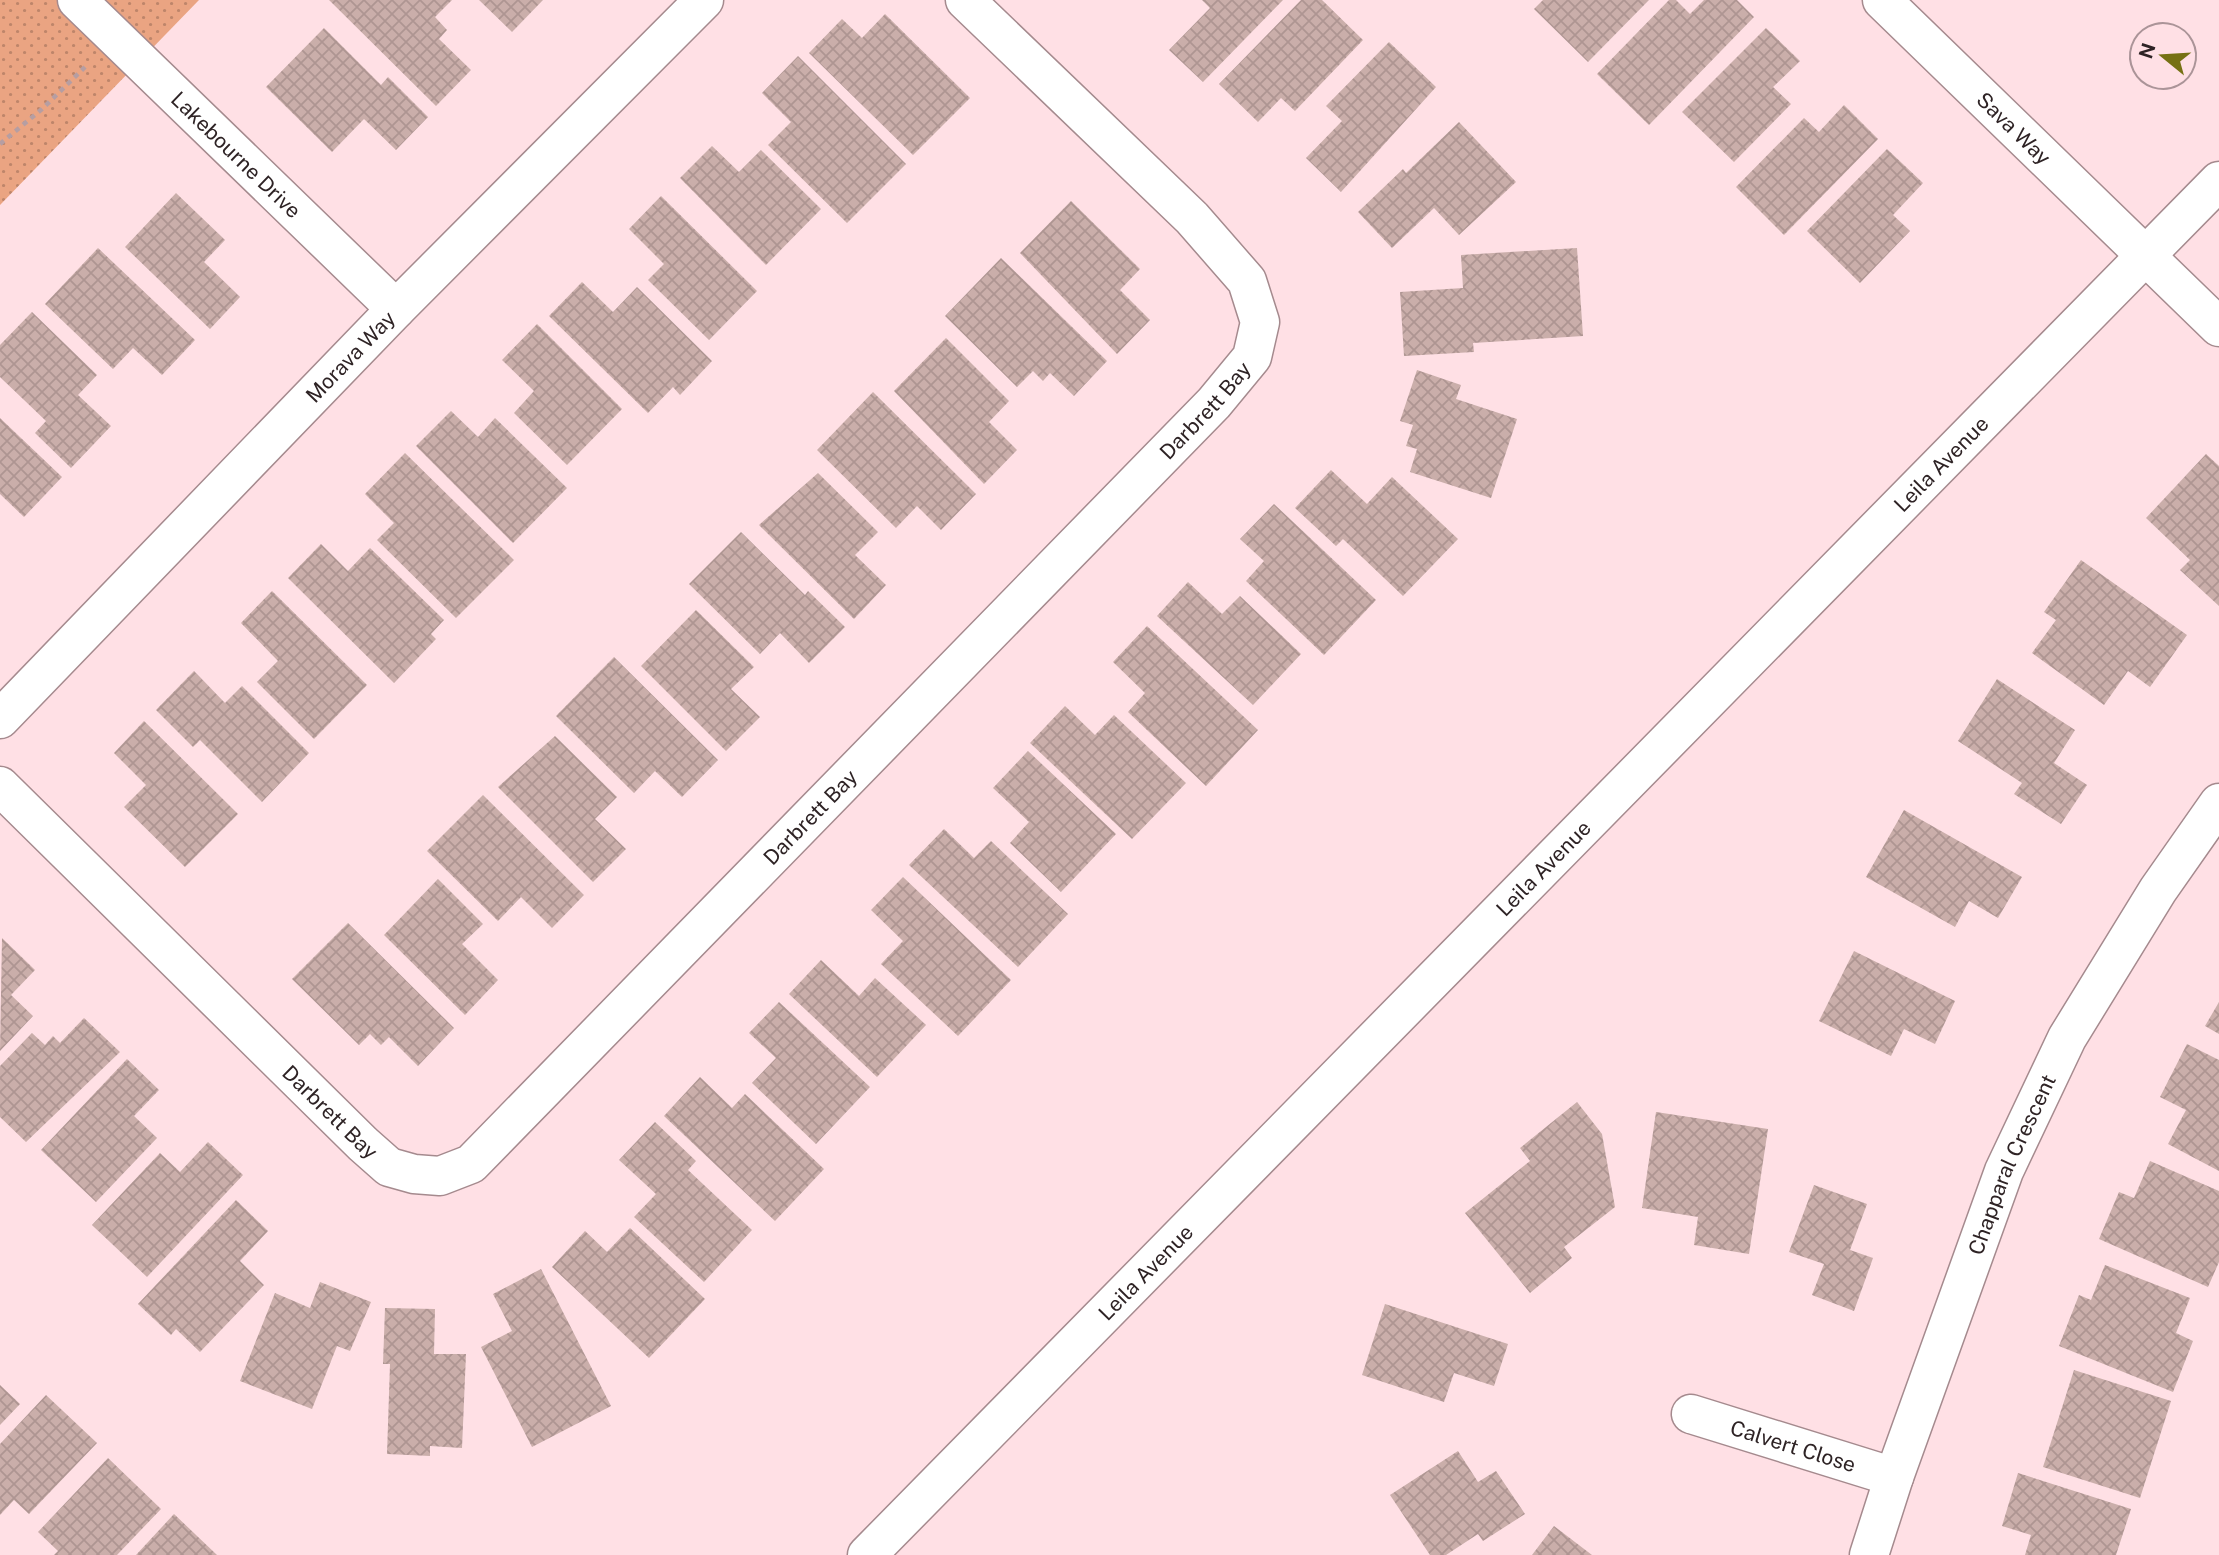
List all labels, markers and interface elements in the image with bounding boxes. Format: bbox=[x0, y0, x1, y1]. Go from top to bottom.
north arrow bbox=[2128, 21, 2198, 91]
text: N bbox=[2134, 40, 2160, 61]
street label: Lakebourne Drive bbox=[166, 86, 307, 223]
street label: Sava Way bbox=[1972, 87, 2056, 170]
street label: Morava Way bbox=[300, 305, 400, 407]
street label: Darbrett Bay bbox=[1154, 356, 1256, 464]
street label: Leila Avenue bbox=[1888, 411, 1993, 517]
street label: Darbrett Bay bbox=[758, 764, 862, 870]
street label: Leila Avenue bbox=[1491, 815, 1596, 921]
street label: Darbrett Bay bbox=[278, 1060, 383, 1164]
street label: Chapparal Crescent bbox=[1962, 1070, 2061, 1258]
street label: Leila Avenue bbox=[1093, 1219, 1198, 1325]
street label: Calvert Close bbox=[1727, 1415, 1859, 1477]

